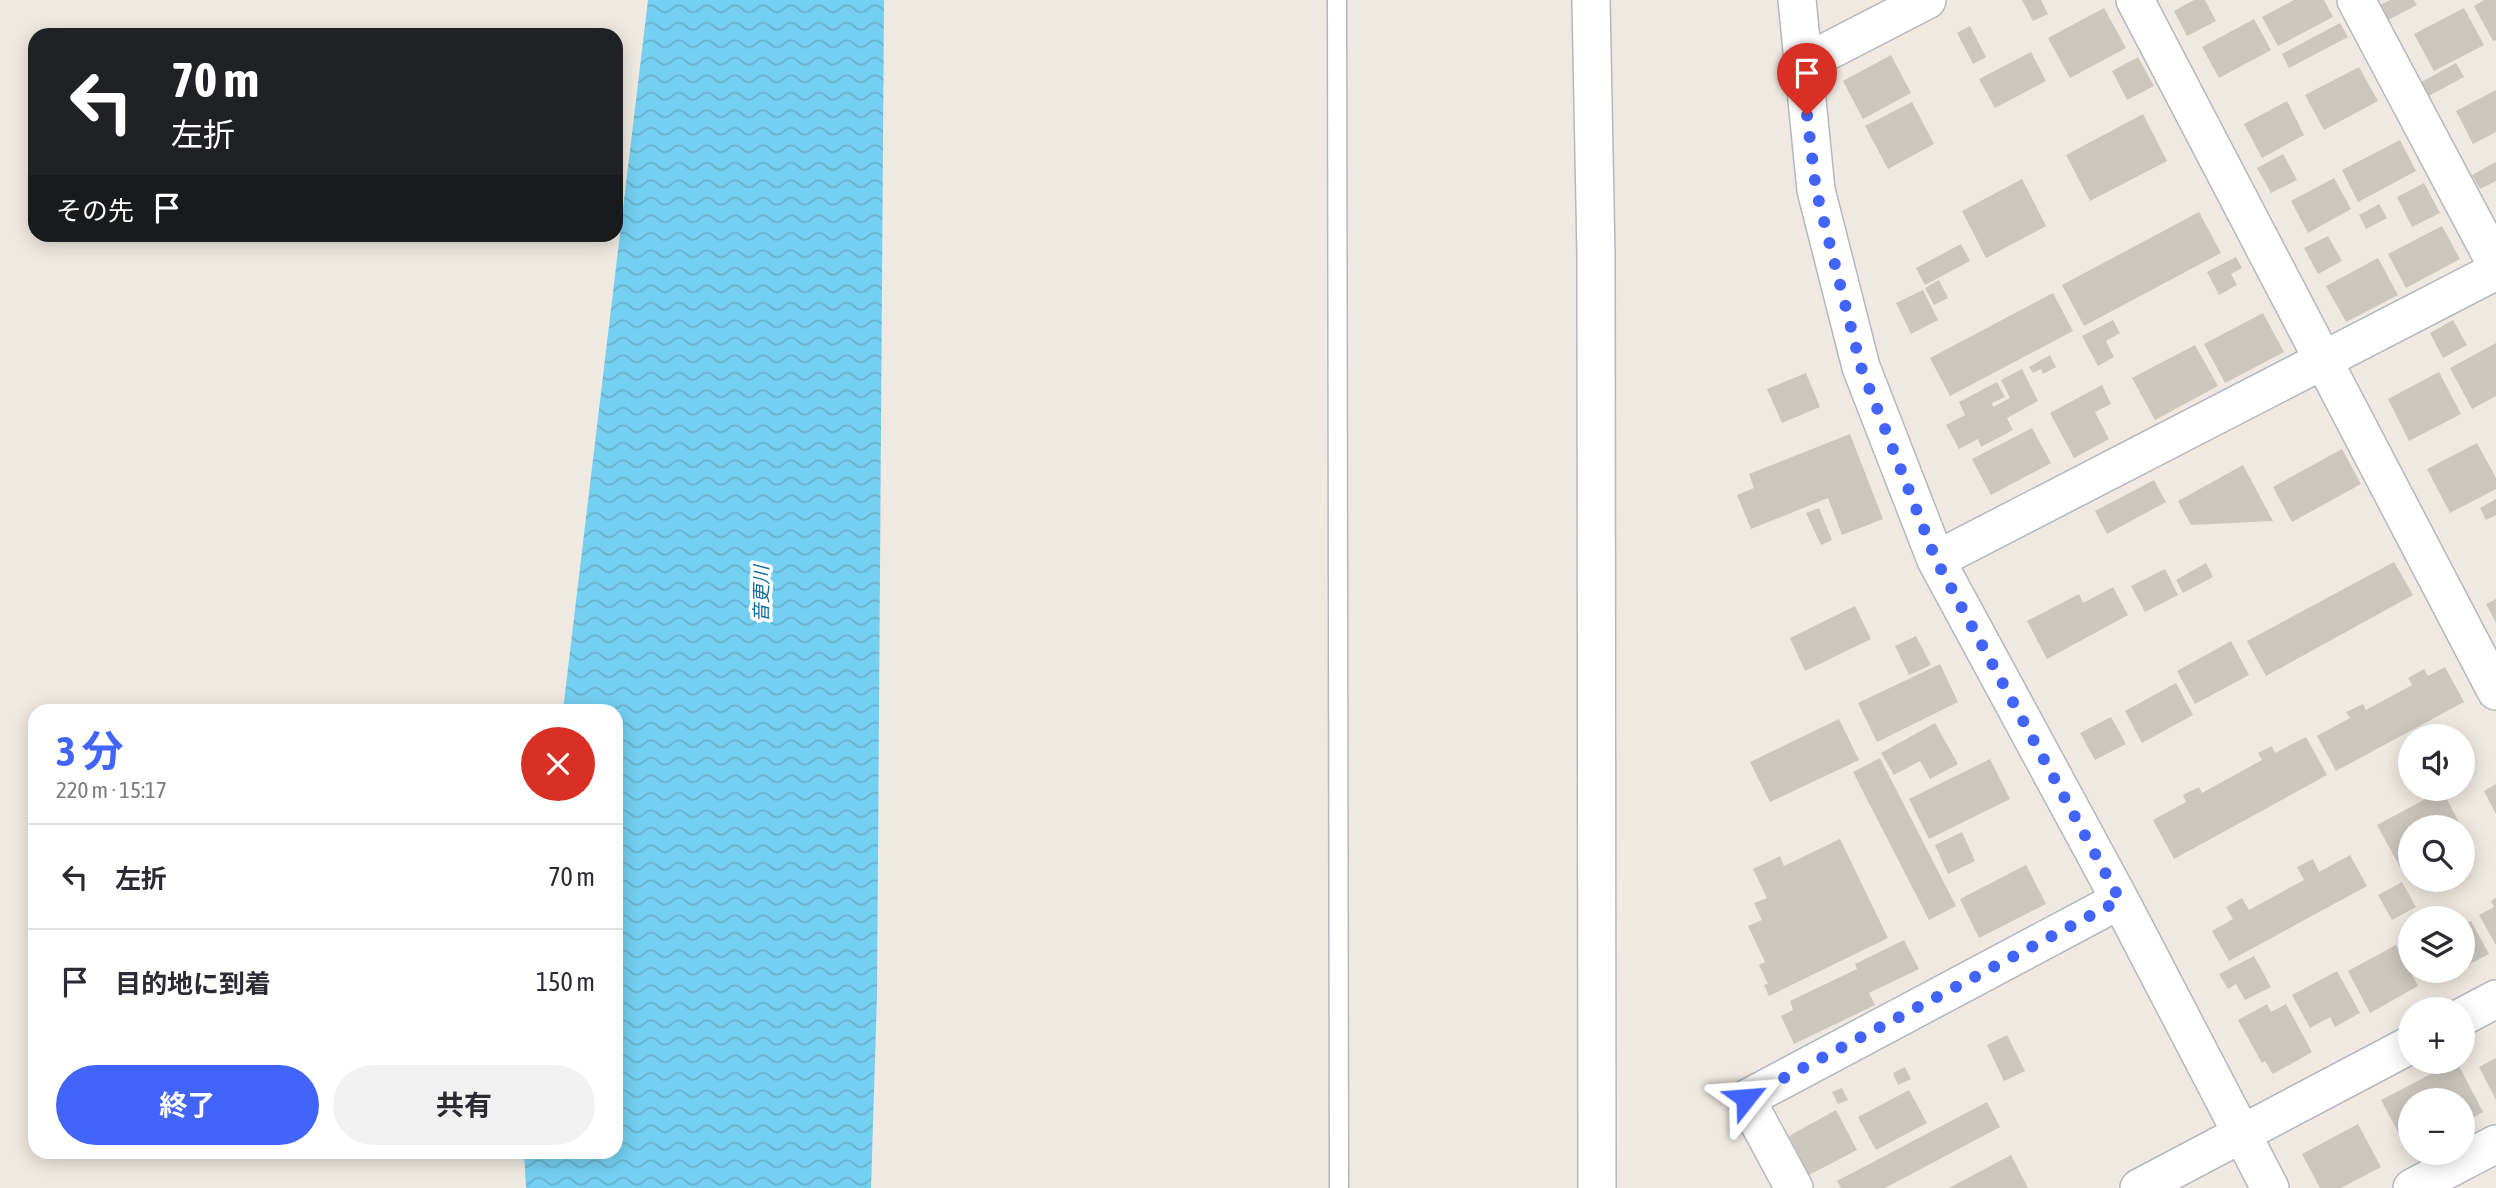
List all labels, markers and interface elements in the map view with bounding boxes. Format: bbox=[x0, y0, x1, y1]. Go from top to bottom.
pin bbox=[1777, 43, 1837, 115]
text: 70 m bbox=[171, 51, 259, 107]
icon: arrive bbox=[1788, 54, 1826, 92]
icon: left bbox=[56, 56, 147, 147]
text: 左折 bbox=[171, 116, 235, 153]
icon: arrive bbox=[148, 189, 186, 227]
text: その先 bbox=[56, 196, 134, 226]
water label: 音更川 bbox=[750, 564, 772, 623]
map controls bbox=[2398, 724, 2475, 1165]
button: sound bbox=[2398, 724, 2475, 801]
text: 3 分 bbox=[56, 727, 124, 775]
button: close bbox=[521, 727, 595, 801]
text: 220 m · 15:17 bbox=[56, 777, 167, 803]
button: search bbox=[2398, 815, 2475, 892]
icon: left bbox=[56, 858, 94, 896]
text: 70 m bbox=[548, 862, 595, 892]
text: 左折 bbox=[115, 864, 167, 894]
button: layers bbox=[2398, 906, 2475, 983]
icon: arrive bbox=[56, 963, 94, 1001]
text: 150 m bbox=[536, 967, 595, 997]
text: 目的地に到着 bbox=[115, 969, 271, 999]
button: + bbox=[2398, 997, 2475, 1074]
position arrow bbox=[1709, 1061, 1783, 1135]
button: 終了 bbox=[56, 1065, 319, 1145]
button: 共有 bbox=[333, 1065, 595, 1145]
button: − bbox=[2398, 1088, 2475, 1165]

